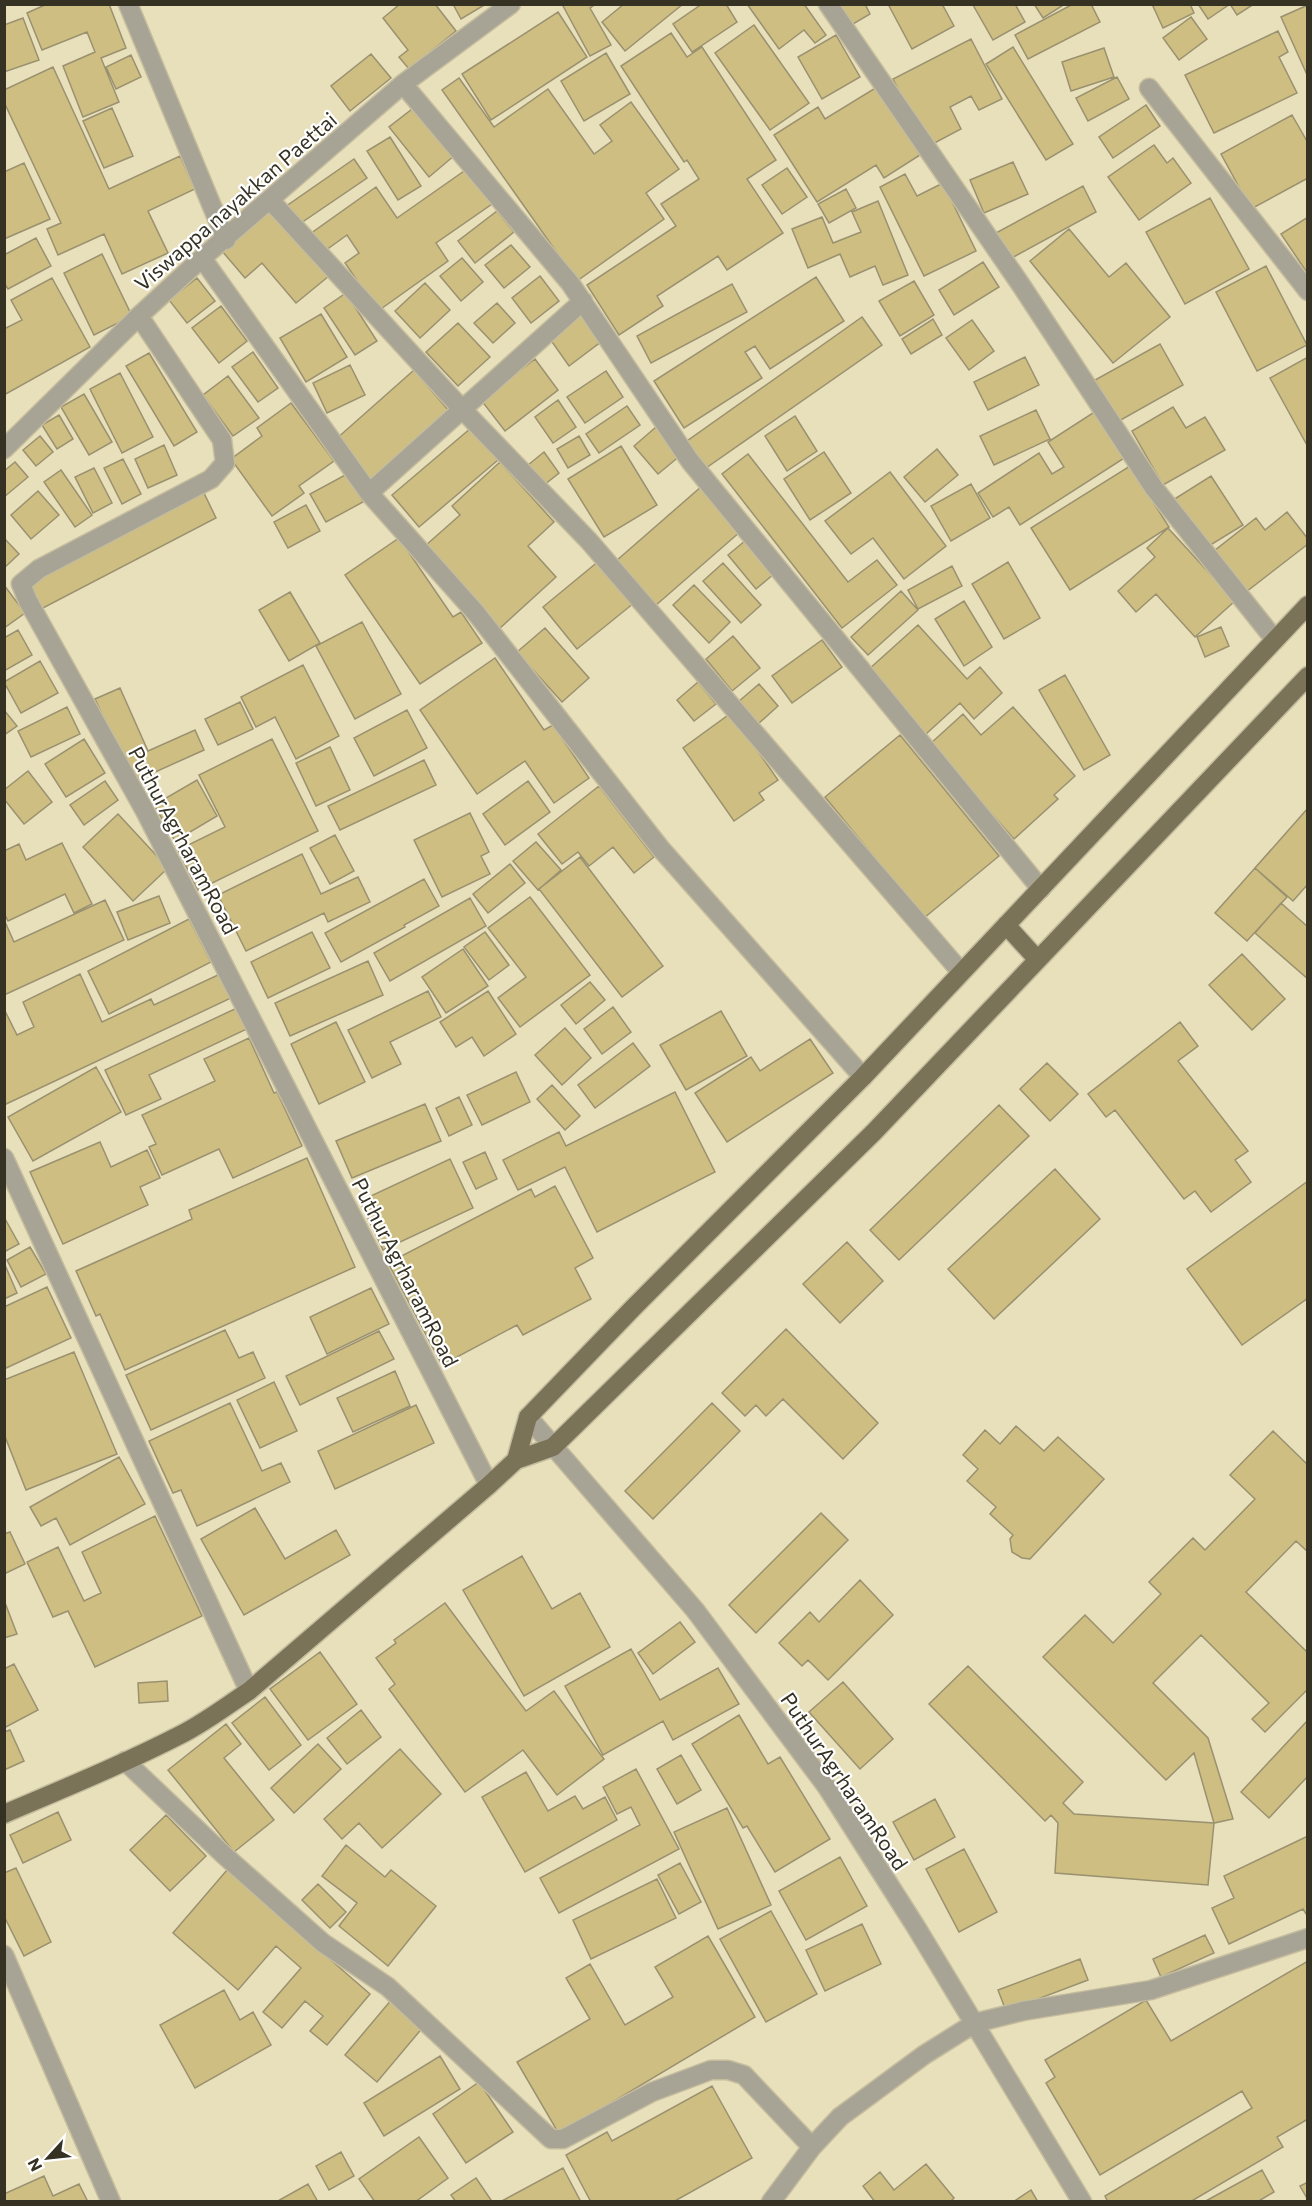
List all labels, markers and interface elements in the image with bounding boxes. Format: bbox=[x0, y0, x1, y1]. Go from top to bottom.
street label: Viswappa nayakkan Paettai bbox=[129, 106, 341, 296]
street label: PuthurAgrharamRoad bbox=[124, 742, 244, 938]
street label: PuthurAgrharamRoad bbox=[347, 1173, 465, 1371]
street label: PuthurAgrharamRoad bbox=[776, 1687, 914, 1875]
north arrow bbox=[18, 2128, 78, 2188]
text: N bbox=[23, 2155, 45, 2175]

